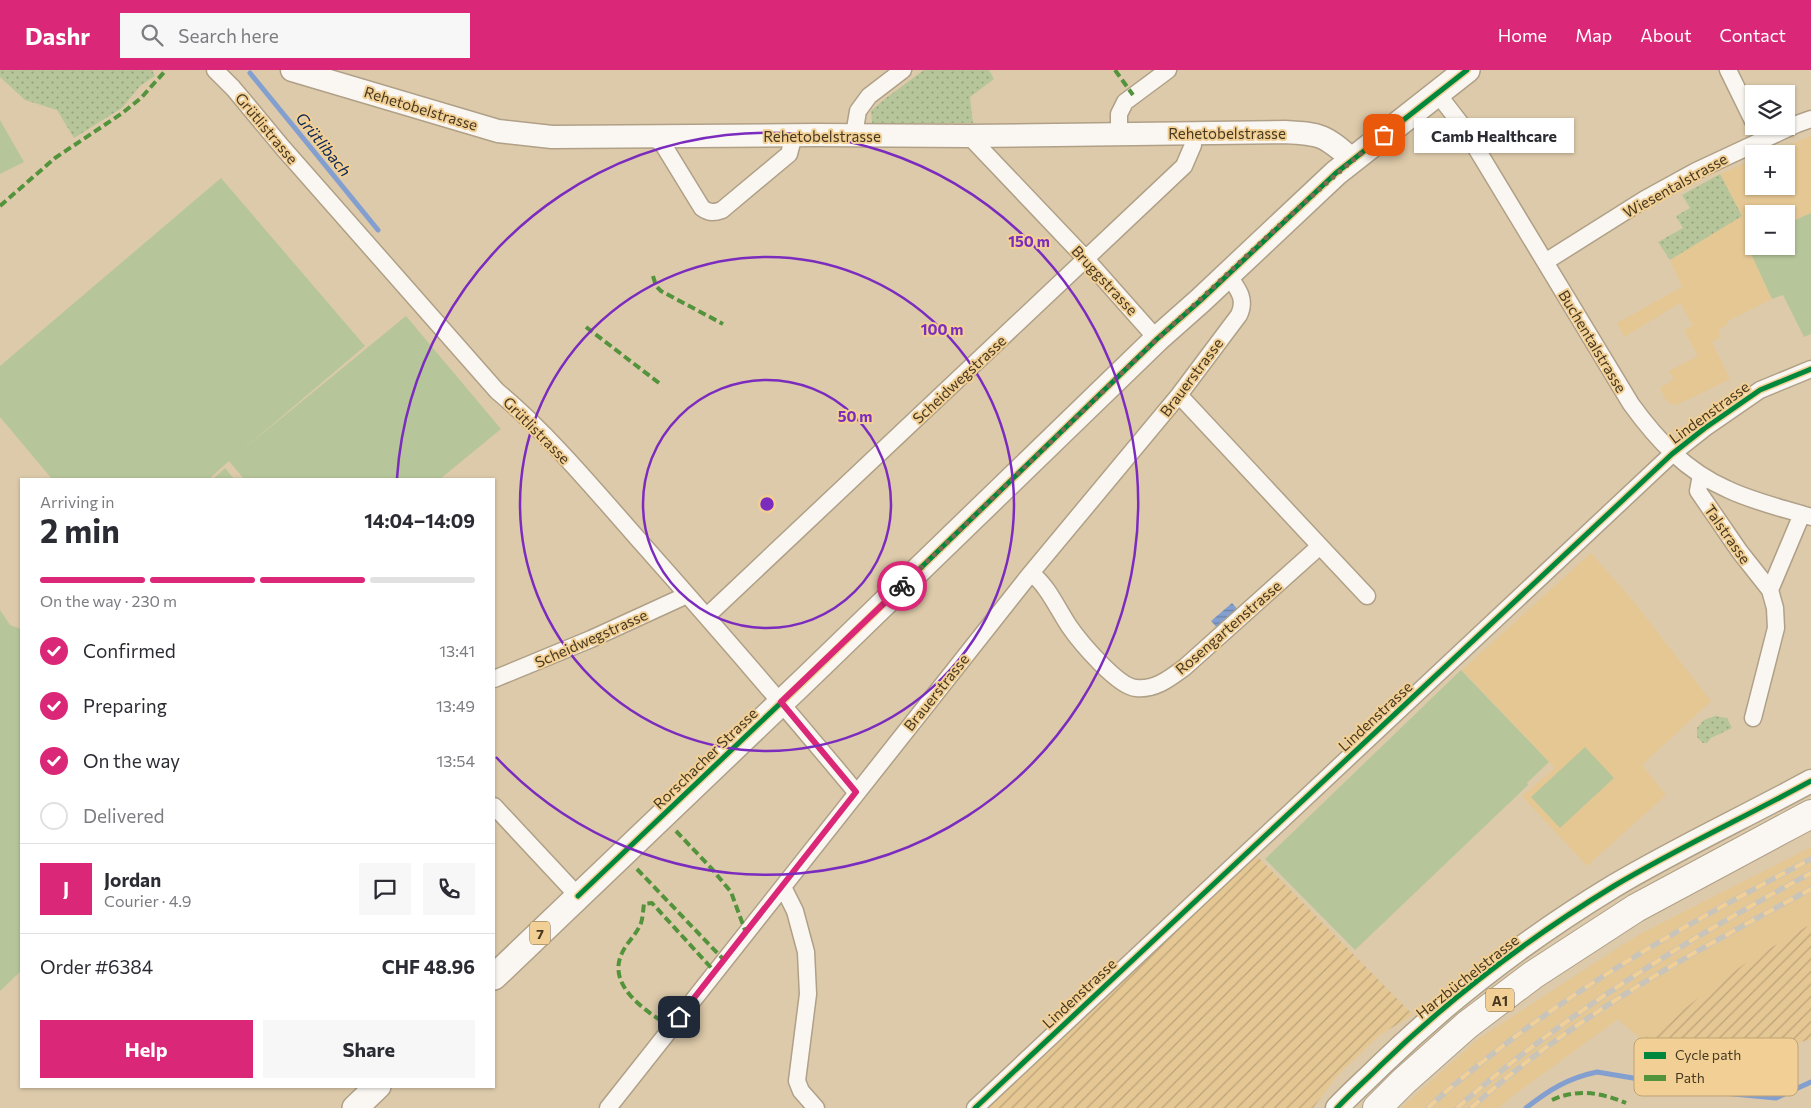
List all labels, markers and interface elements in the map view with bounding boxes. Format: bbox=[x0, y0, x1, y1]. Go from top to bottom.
search box bbox=[120, 13, 470, 58]
text: Dashr bbox=[25, 21, 90, 50]
icon: search bbox=[138, 21, 166, 49]
text: Search here bbox=[178, 24, 279, 47]
text: Home bbox=[1498, 24, 1547, 46]
text: Map bbox=[1575, 24, 1612, 46]
text: About bbox=[1640, 24, 1692, 46]
text: Contact bbox=[1720, 24, 1786, 46]
street label: Rehetobelstrasse bbox=[362, 82, 480, 134]
map controls bbox=[1745, 85, 1795, 255]
button: layers bbox=[1745, 85, 1795, 135]
street label: Grütlistrasse bbox=[232, 89, 302, 167]
water label: Grütlibach bbox=[292, 108, 356, 180]
pin bbox=[1363, 114, 1405, 156]
callout: Camb Healthcare bbox=[1414, 118, 1574, 152]
icon: bag bbox=[1370, 121, 1398, 149]
street label: Rehetobelstrasse bbox=[1168, 124, 1286, 142]
text: Camb Healthcare bbox=[1431, 126, 1557, 145]
street label: Rehetobelstrasse bbox=[763, 127, 881, 145]
button: + bbox=[1745, 145, 1795, 195]
street label: Wiesentalstrasse bbox=[1620, 149, 1730, 221]
button: − bbox=[1745, 205, 1795, 255]
text: 150 m bbox=[1008, 232, 1050, 250]
street label: Bruggstrasse bbox=[1068, 242, 1142, 319]
street label: Buchentalstrasse bbox=[1555, 286, 1631, 396]
text: 100 m bbox=[921, 320, 963, 338]
street label: Scheidwegstrasse bbox=[909, 331, 1010, 427]
street label: Brauerstrasse bbox=[1156, 334, 1226, 420]
street label: Lindenstrasse bbox=[1666, 377, 1753, 447]
street label: Grütlistrasse bbox=[500, 393, 574, 467]
text: 50 m bbox=[838, 407, 872, 425]
text: Arriving in bbox=[40, 492, 114, 511]
centre of rings bbox=[758, 495, 776, 513]
street label: Talstrasse bbox=[1701, 501, 1755, 567]
text: 14:04–14:09 bbox=[364, 509, 475, 532]
text: 2 min bbox=[40, 510, 120, 550]
courier bbox=[877, 561, 927, 611]
icon: bike bbox=[888, 572, 916, 600]
street label: Rosengartenstrasse bbox=[1171, 576, 1285, 678]
text: On the way · 230 m bbox=[40, 591, 177, 610]
street label: Scheidwegstrasse bbox=[532, 605, 650, 671]
icon: check bbox=[40, 637, 68, 665]
text: Confirmed bbox=[83, 639, 176, 662]
text: 13:41 bbox=[439, 641, 475, 660]
street label: Brauerstrasse bbox=[900, 650, 972, 734]
street label: Lindenstrasse bbox=[1334, 677, 1416, 755]
icon: check bbox=[40, 692, 68, 720]
text: Preparing bbox=[83, 694, 167, 717]
text: 13:49 bbox=[436, 696, 475, 715]
street label: Rorschacher Strasse bbox=[649, 704, 761, 812]
icon: check bbox=[40, 747, 68, 775]
text: On the way bbox=[83, 749, 180, 772]
text: 13:54 bbox=[436, 751, 475, 770]
text: Delivered bbox=[83, 804, 164, 827]
button: chat bbox=[359, 863, 411, 915]
button: phone bbox=[423, 863, 475, 915]
text: Jordan bbox=[104, 868, 161, 891]
text: J bbox=[63, 877, 69, 900]
text: Courier · 4.9 bbox=[104, 891, 191, 910]
road number: 7 bbox=[530, 921, 550, 944]
street label: Harzbüchelstrasse bbox=[1412, 930, 1522, 1022]
street label: Lindenstrasse bbox=[1038, 954, 1120, 1032]
text: Order #6384 bbox=[40, 955, 153, 978]
text: CHF 48.96 bbox=[382, 955, 475, 978]
road number: A1 bbox=[1486, 988, 1514, 1012]
pin bbox=[658, 996, 700, 1038]
icon: home bbox=[665, 1003, 693, 1031]
button: Help bbox=[40, 1020, 253, 1078]
button: Share bbox=[263, 1020, 475, 1078]
legend bbox=[1634, 1038, 1798, 1096]
text: Cycle path bbox=[1675, 1046, 1741, 1063]
text: Path bbox=[1675, 1069, 1705, 1086]

